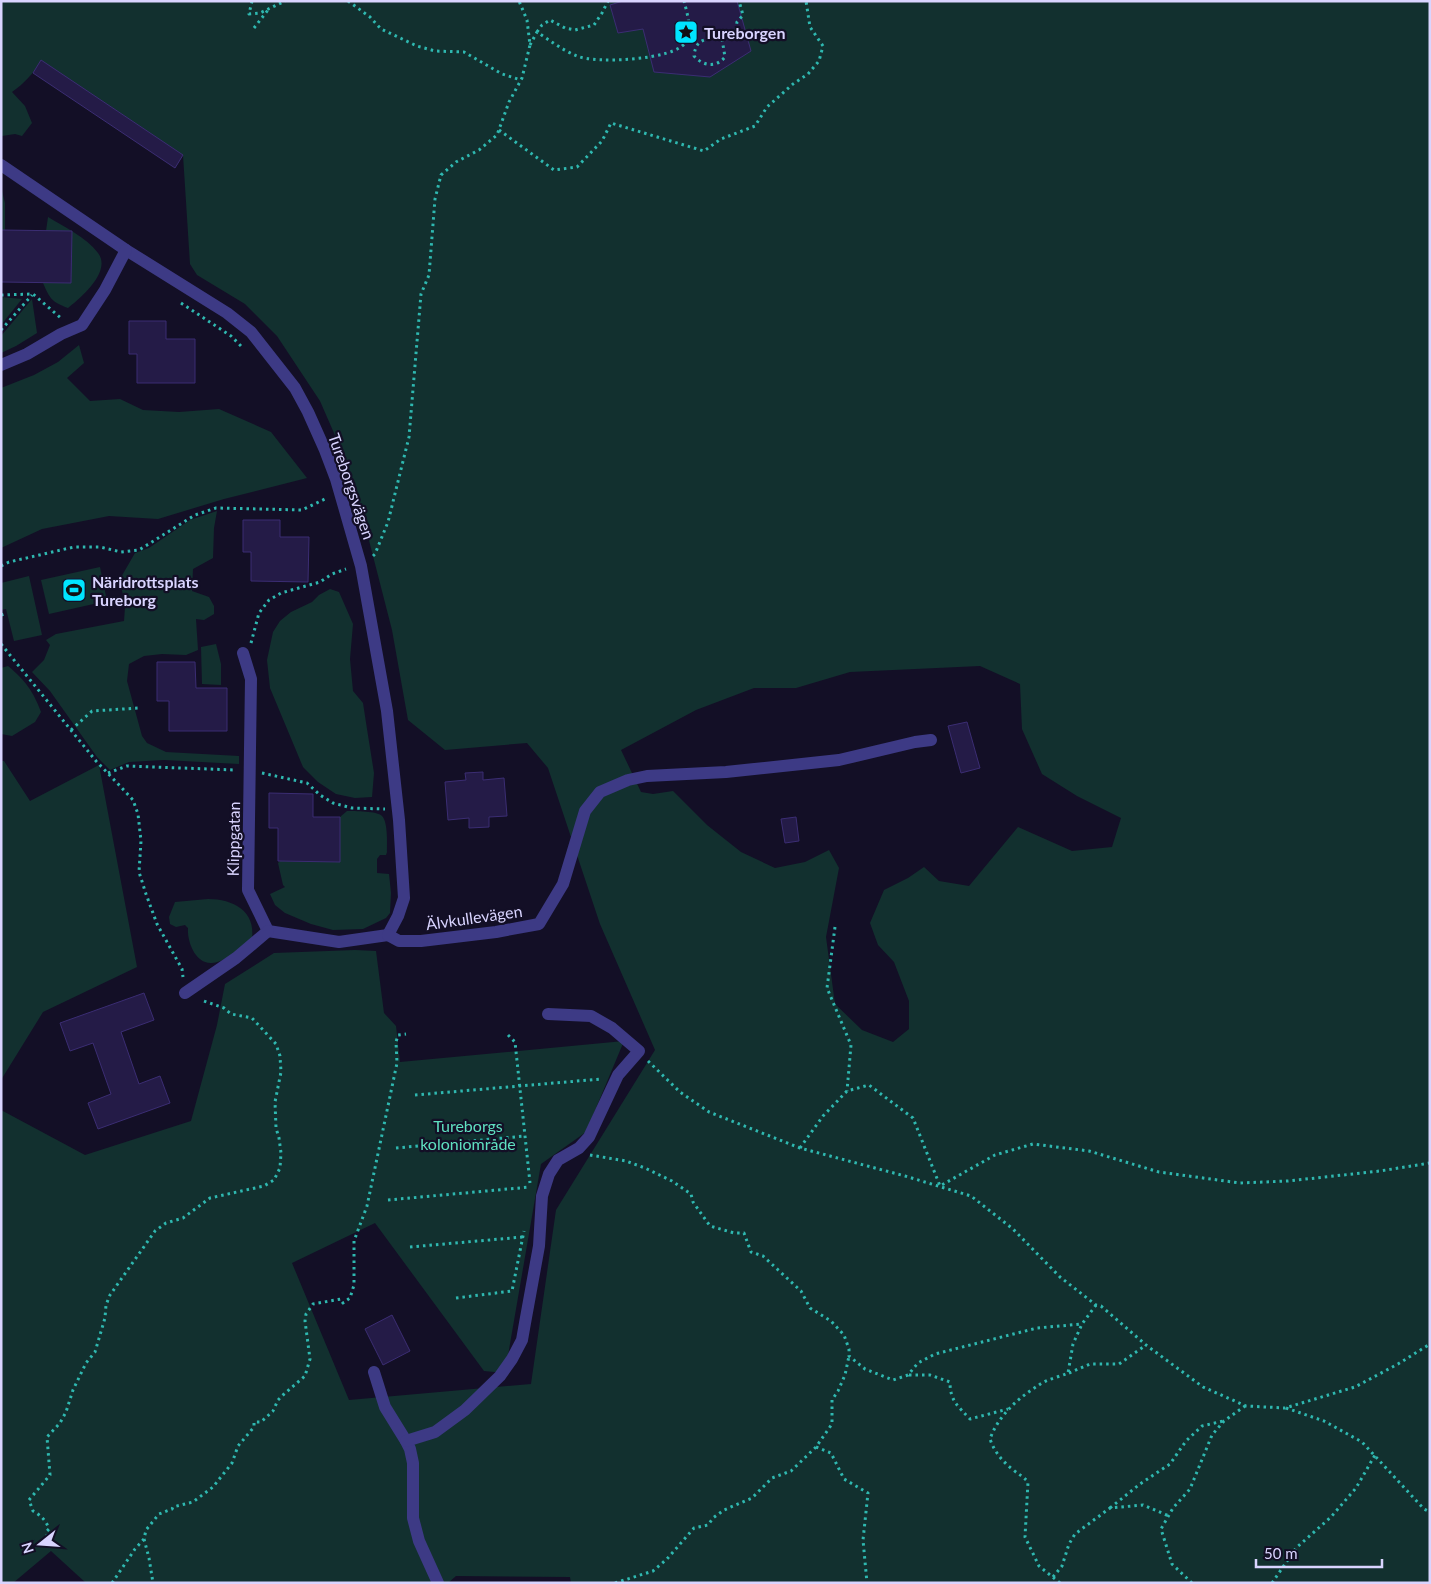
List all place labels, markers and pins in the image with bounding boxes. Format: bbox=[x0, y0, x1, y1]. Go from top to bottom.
place icon: Tureborgen bbox=[673, 19, 699, 45]
place label: Tureborgen bbox=[704, 23, 785, 42]
place label: Näridrottsplats Tureborg bbox=[92, 572, 198, 609]
sports icon: Näridrottsplats Tureborg bbox=[61, 577, 87, 603]

